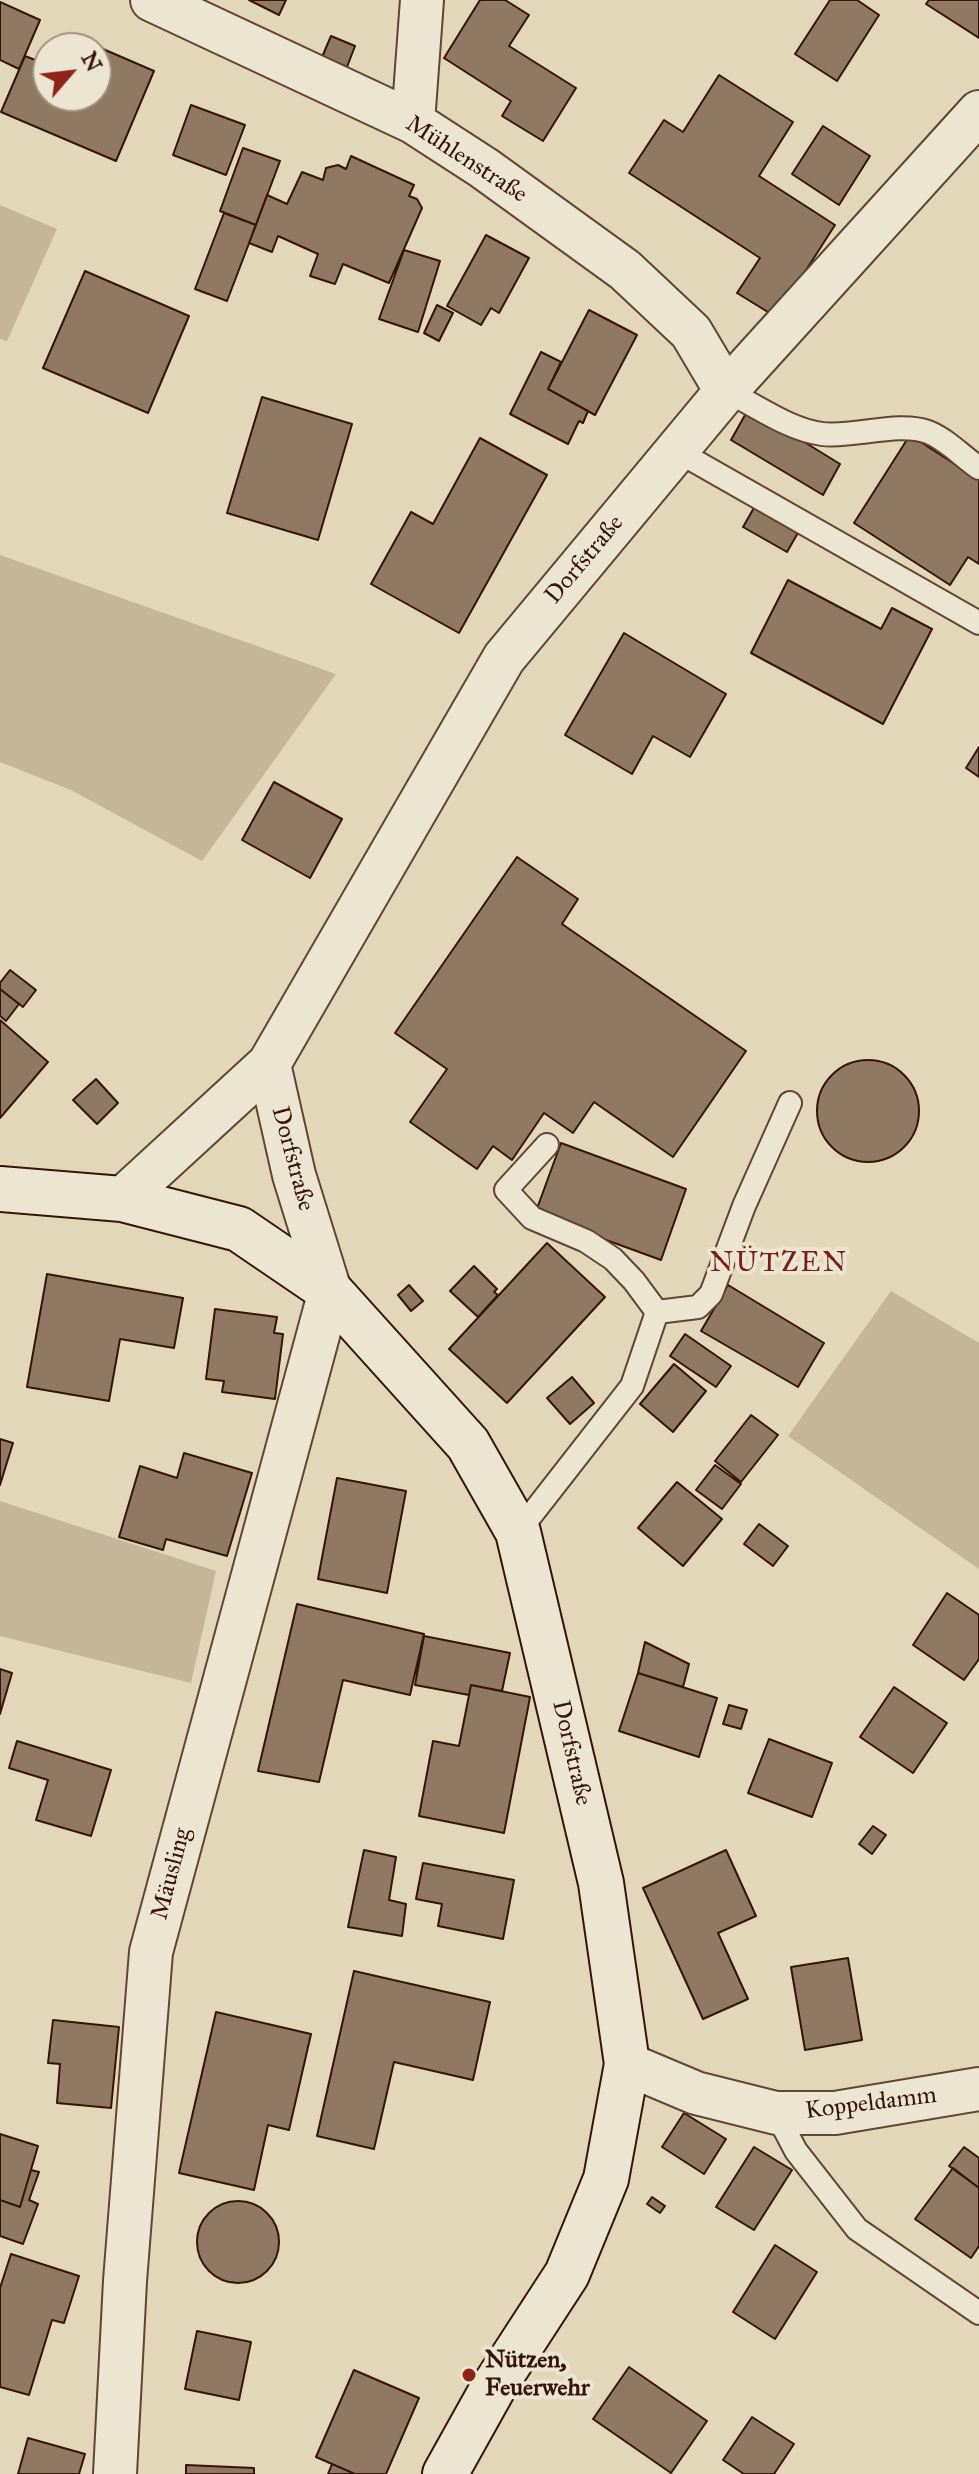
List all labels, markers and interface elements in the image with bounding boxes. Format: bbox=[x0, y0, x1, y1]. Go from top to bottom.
north arrow bbox=[32, 32, 112, 112]
text: N bbox=[76, 47, 108, 76]
street label: Mühlenstraße bbox=[400, 110, 532, 210]
street label: Dorfstraße bbox=[540, 510, 630, 610]
street label: Dorfstraße bbox=[264, 1104, 320, 1214]
district label: NÜTZEN bbox=[710, 1247, 848, 1281]
street label: Dorfstraße bbox=[545, 1698, 597, 1808]
street label: Mäusling bbox=[146, 1825, 198, 1923]
street label: Koppeldamm bbox=[804, 2082, 938, 2126]
place label: Nützen, Feuerwehr bbox=[485, 2347, 590, 2403]
marker: Nützen, Feuerwehr bbox=[460, 2366, 478, 2384]

